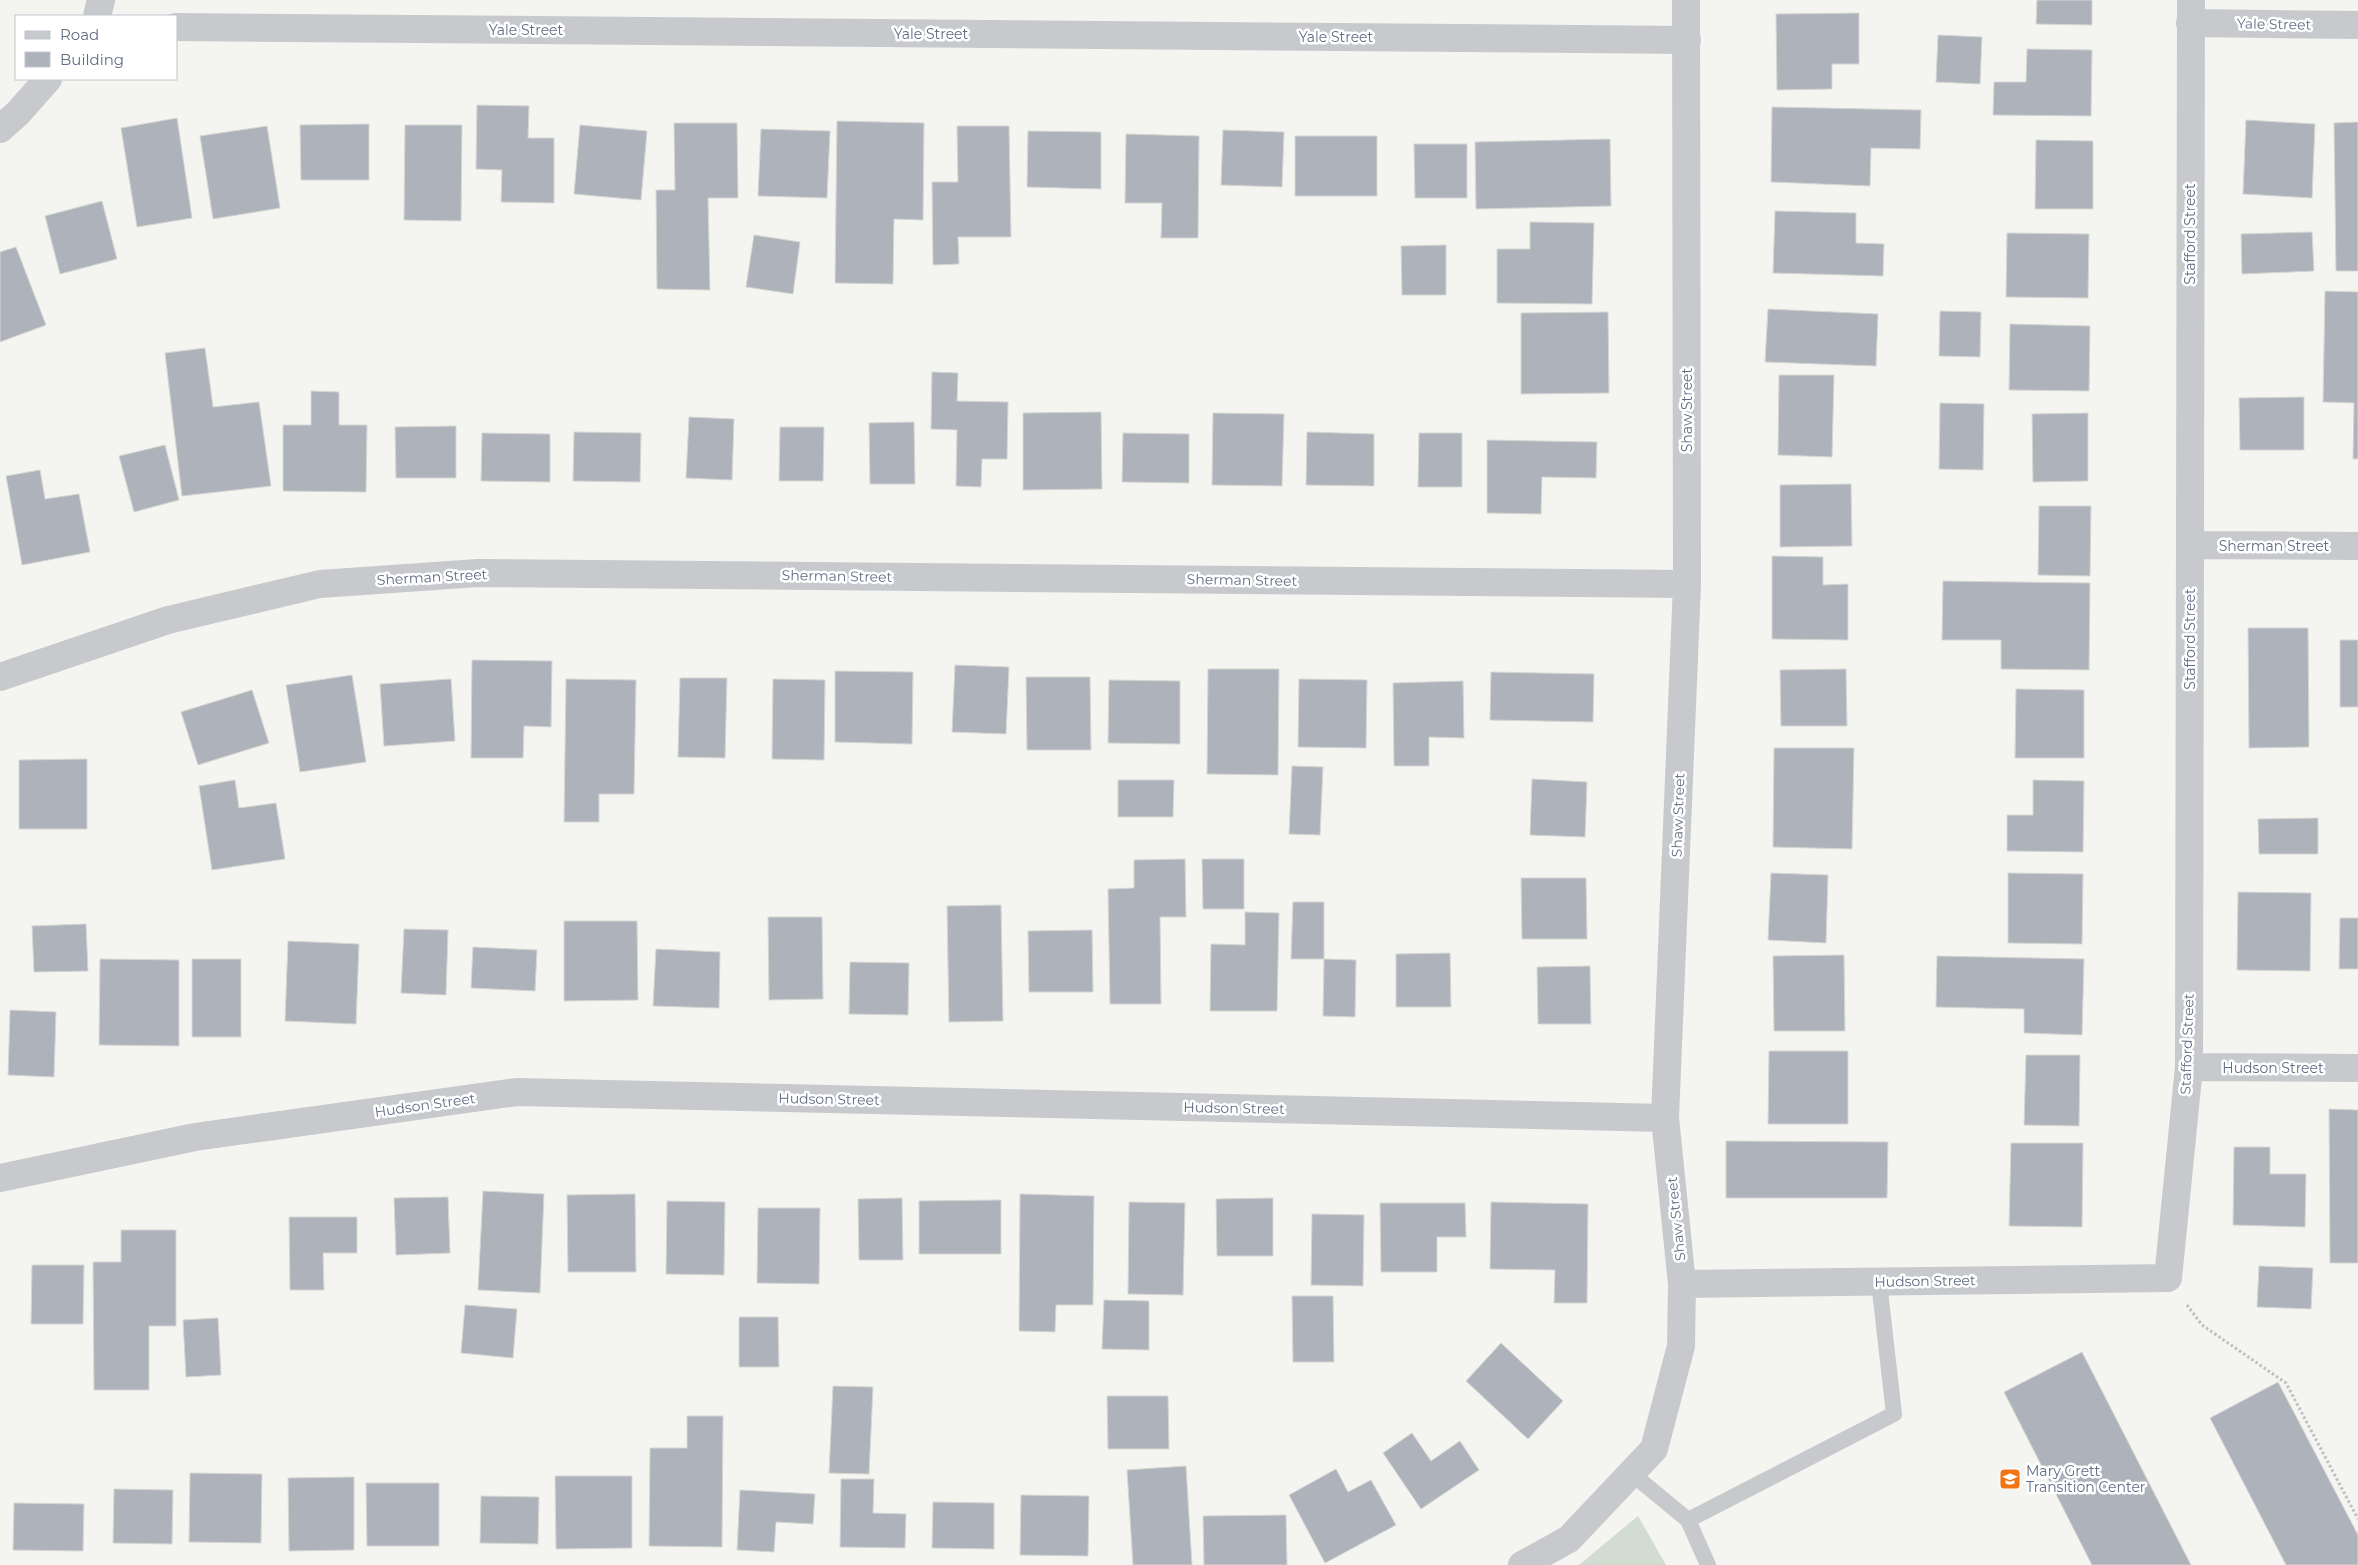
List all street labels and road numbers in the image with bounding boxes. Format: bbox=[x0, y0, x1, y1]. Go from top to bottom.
street label: Yale Street bbox=[2237, 14, 2312, 34]
street label: Yale Street bbox=[489, 21, 564, 39]
street label: Yale Street bbox=[894, 25, 969, 43]
street label: Yale Street bbox=[1299, 28, 1374, 46]
street label: Stafford Street bbox=[2181, 183, 2199, 285]
street label: Shaw Street bbox=[1678, 367, 1696, 452]
street label: Sherman Street bbox=[2219, 537, 2330, 555]
street label: Sherman Street bbox=[376, 565, 488, 589]
street label: Sherman Street bbox=[782, 566, 893, 586]
street label: Sherman Street bbox=[1187, 570, 1298, 590]
street label: Stafford Street bbox=[2181, 588, 2199, 690]
street label: Shaw Street bbox=[1668, 772, 1688, 858]
street label: Stafford Street bbox=[2176, 993, 2198, 1095]
street label: Hudson Street bbox=[2222, 1059, 2324, 1077]
street label: Hudson Street bbox=[374, 1089, 477, 1121]
street label: Hudson Street bbox=[778, 1089, 880, 1109]
street label: Hudson Street bbox=[1183, 1098, 1285, 1118]
street label: Shaw Street bbox=[1663, 1176, 1689, 1262]
street label: Hudson Street bbox=[1874, 1271, 1976, 1291]

